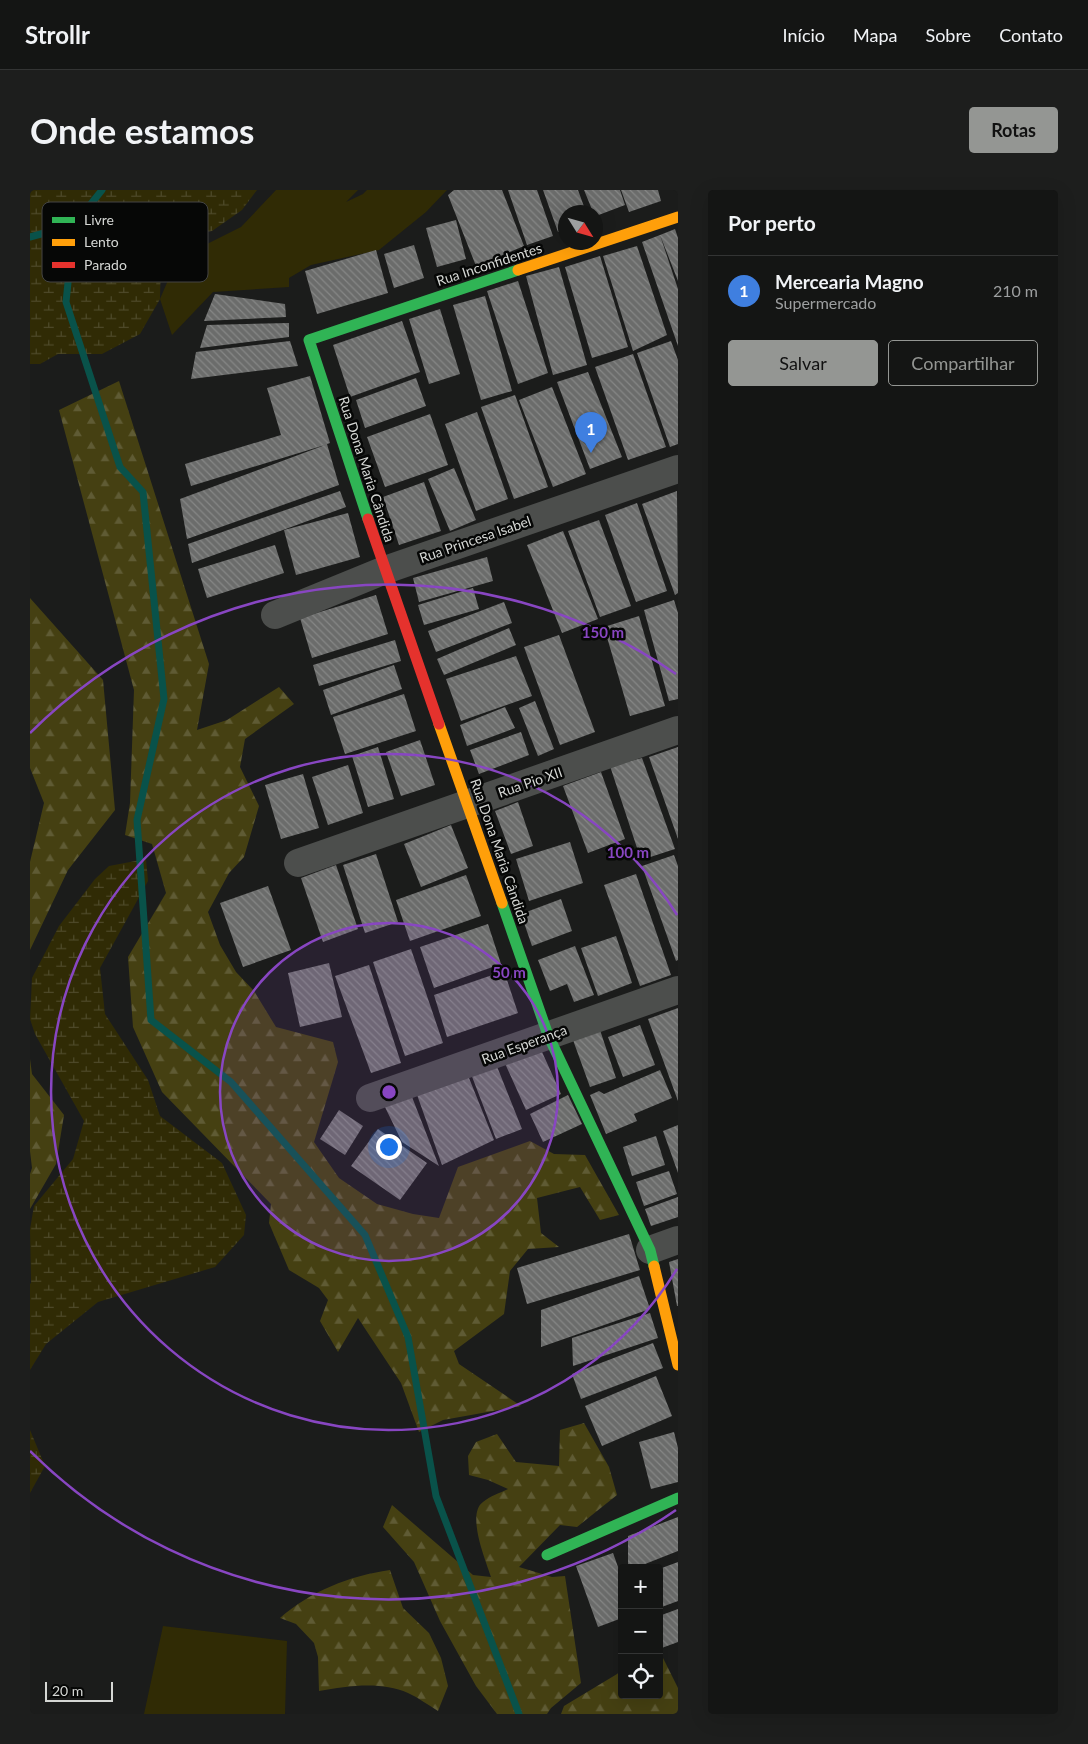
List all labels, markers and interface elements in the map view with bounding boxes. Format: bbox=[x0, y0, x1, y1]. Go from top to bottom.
text: Strollr bbox=[25, 20, 90, 49]
text: Início bbox=[783, 24, 825, 46]
text: Mapa bbox=[853, 24, 897, 46]
text: Sobre bbox=[925, 24, 971, 46]
text: Contato bbox=[999, 24, 1063, 46]
button: Rotas bbox=[969, 107, 1058, 153]
text: Onde estamos bbox=[30, 109, 254, 151]
legend bbox=[42, 202, 208, 282]
north arrow bbox=[558, 205, 603, 250]
text: Por perto bbox=[728, 210, 816, 235]
text: Livre bbox=[84, 211, 114, 228]
text: Lento bbox=[84, 233, 119, 250]
street label: Rua Inconfidentes bbox=[434, 239, 544, 289]
text: Parado bbox=[84, 256, 127, 273]
text: Mercearia Magno bbox=[775, 270, 924, 293]
text: 1 bbox=[739, 281, 749, 300]
text: 210 m bbox=[993, 281, 1038, 300]
text: Supermercado bbox=[775, 293, 876, 312]
button: Salvar bbox=[728, 340, 878, 386]
button: Compartilhar bbox=[888, 340, 1038, 386]
street label: Rua Dona Maria Cândida bbox=[335, 394, 399, 544]
pin: 1 bbox=[575, 412, 607, 453]
street label: Rua Princesa Isabel bbox=[417, 512, 533, 566]
text: 150 m bbox=[582, 623, 624, 641]
street label: Rua Pio XII bbox=[496, 763, 564, 801]
street label: Rua Dona Maria Cândida bbox=[467, 776, 533, 926]
text: 100 m bbox=[607, 843, 649, 861]
text: 50 m bbox=[492, 963, 526, 981]
street label: Rua Esperança bbox=[479, 1021, 569, 1067]
centre of rings bbox=[380, 1083, 398, 1101]
your location bbox=[376, 1134, 402, 1160]
map controls bbox=[618, 1564, 663, 1699]
button: + bbox=[618, 1564, 663, 1609]
button: − bbox=[618, 1609, 663, 1654]
button: locate bbox=[618, 1654, 663, 1699]
scale bar bbox=[45, 1679, 112, 1702]
text: 20 m bbox=[52, 1682, 83, 1699]

